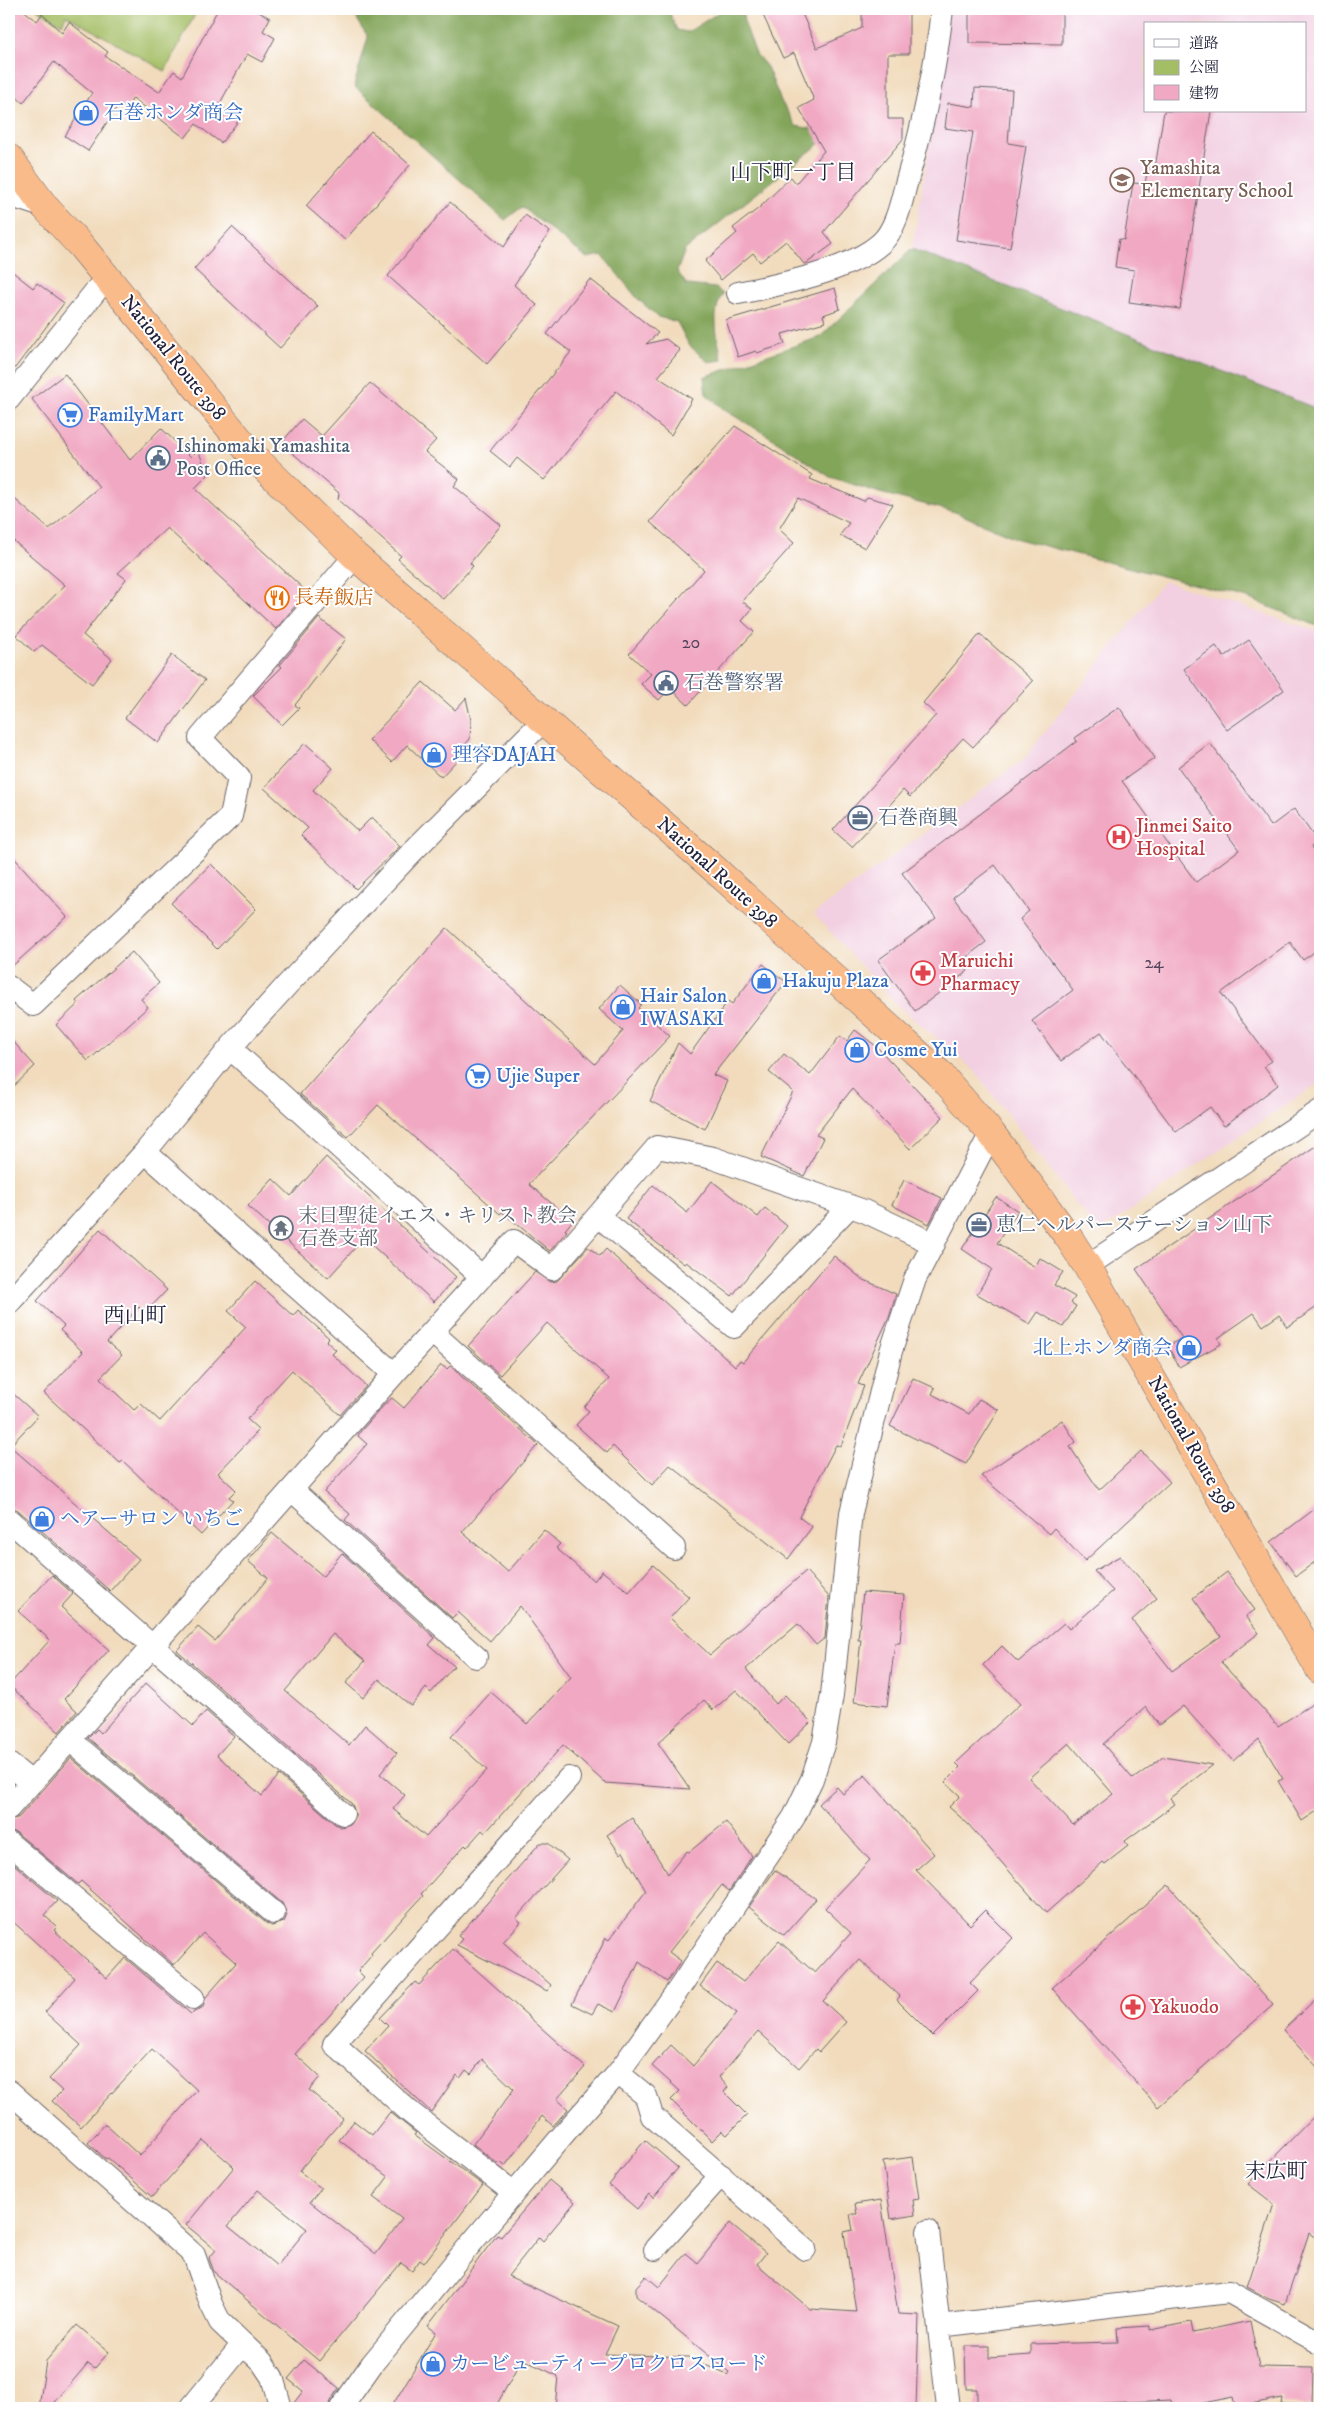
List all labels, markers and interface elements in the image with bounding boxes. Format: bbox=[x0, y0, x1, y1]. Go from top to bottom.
legend bbox=[1144, 22, 1306, 112]
text: 道路 bbox=[1189, 34, 1219, 53]
text: 公園 bbox=[1189, 58, 1219, 77]
text: 建物 bbox=[1189, 84, 1219, 103]
shop icon: 石巻ホンダ商会 bbox=[73, 100, 99, 126]
place label: 石巻ホンダ商会 bbox=[104, 101, 243, 126]
place label: Yamashita Elementary School bbox=[1140, 156, 1293, 204]
district label: 山下町一丁目 bbox=[730, 160, 856, 186]
school or university icon: Yamashita Elementary School bbox=[1109, 167, 1135, 193]
street label: National Route 398 bbox=[115, 290, 231, 426]
supermarket icon: FamilyMart bbox=[57, 402, 83, 428]
place label: FamilyMart bbox=[88, 403, 184, 428]
place label: Ishinomaki Yamashita Post Office bbox=[176, 434, 351, 482]
public building icon: Ishinomaki Yamashita Post Office bbox=[145, 445, 171, 471]
restaurant icon: 長寿飯店 bbox=[264, 585, 290, 611]
place label: 長寿飯店 bbox=[294, 586, 374, 611]
house number: 20 bbox=[682, 632, 700, 654]
public building icon: 石巻警察署 bbox=[653, 670, 679, 696]
place label: 石巻警察署 bbox=[684, 671, 784, 696]
shop icon: 理容DAJAH bbox=[421, 742, 447, 768]
place label: 理容DAJAH bbox=[452, 743, 556, 768]
office icon: 石巻商興 bbox=[847, 805, 873, 831]
place label: 石巻商興 bbox=[878, 806, 958, 831]
street label: National Route 398 bbox=[651, 812, 783, 934]
place label: Jinmei Saito Hospital bbox=[1134, 814, 1232, 862]
hospital icon: Jinmei Saito Hospital bbox=[1106, 824, 1132, 850]
place label: Maruichi Pharmacy bbox=[940, 949, 1020, 997]
house number: 24 bbox=[1144, 952, 1164, 974]
pharmacy icon: Maruichi Pharmacy bbox=[910, 960, 936, 986]
shop icon: Hakuju Plaza bbox=[751, 968, 777, 994]
place label: Hakuju Plaza bbox=[782, 969, 889, 994]
place label: Hair Salon IWASAKI bbox=[640, 984, 728, 1032]
shop icon: Hair Salon IWASAKI bbox=[610, 994, 636, 1020]
shop icon: Cosme Yui bbox=[844, 1037, 870, 1063]
place label: Cosme Yui bbox=[874, 1038, 957, 1063]
supermarket icon: Ujie Super bbox=[465, 1063, 491, 1089]
place label: Ujie Super bbox=[496, 1064, 580, 1089]
place label: 末日聖徒イエス・キリスト教会 石巻支部 bbox=[298, 1204, 577, 1252]
office icon: 恵仁ヘルパーステーション山下 bbox=[966, 1212, 992, 1238]
place label: 恵仁ヘルパーステーション山下 bbox=[996, 1213, 1272, 1238]
temple icon: 末日聖徒イエス・キリスト教会 石巻支部 bbox=[268, 1215, 294, 1241]
district label: 西山町 bbox=[104, 1303, 167, 1329]
shop icon: 北上ホンダ商会 bbox=[1176, 1335, 1202, 1361]
place label: 北上ホンダ商会 bbox=[1033, 1336, 1172, 1361]
street label: National Route 398 bbox=[1142, 1372, 1240, 1518]
shop icon: ヘアーサロン いちご bbox=[29, 1506, 55, 1532]
place label: ヘアーサロン いちご bbox=[60, 1507, 243, 1532]
pharmacy icon: Yakuodo bbox=[1120, 1994, 1146, 2020]
place label: Yakuodo bbox=[1150, 1995, 1219, 2020]
district label: 末広町 bbox=[1245, 2159, 1308, 2185]
shop icon: カービューティープロクロスロード bbox=[420, 2351, 446, 2377]
place label: カービューティープロクロスロード bbox=[450, 2352, 767, 2377]

